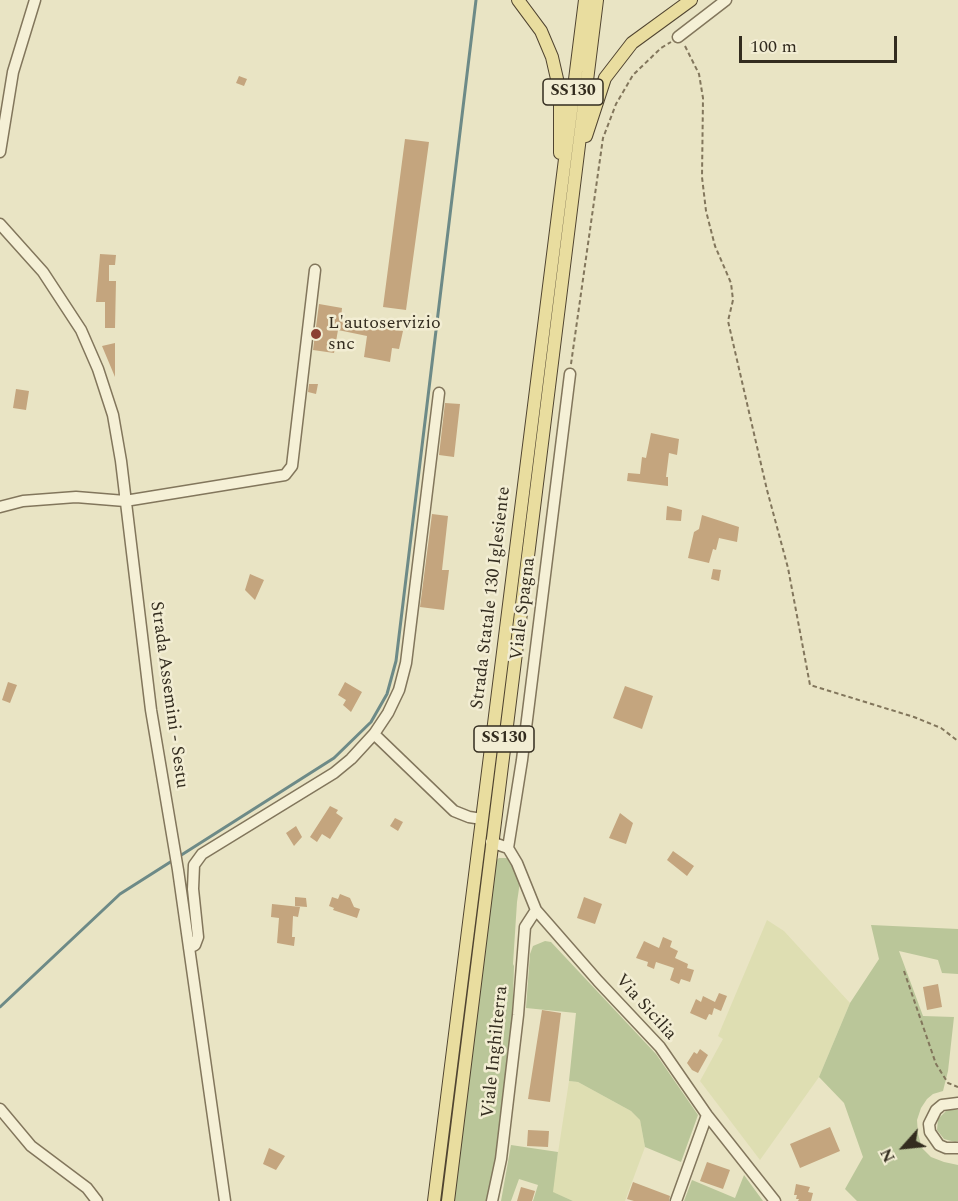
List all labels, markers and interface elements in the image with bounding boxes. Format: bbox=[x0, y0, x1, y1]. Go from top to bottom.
scale bar bbox=[742, 24, 900, 62]
text: 100 m bbox=[750, 33, 797, 60]
road number: SS130 bbox=[543, 79, 603, 105]
place label: L'autoservizio snc bbox=[328, 313, 441, 356]
marker: L'autoservizio snc bbox=[309, 327, 323, 341]
street label: Strada Statale 130 Iglesiente bbox=[468, 485, 516, 711]
street label: Viale Spagna bbox=[507, 556, 541, 662]
street label: Strada Assemini - Sestu bbox=[144, 600, 192, 790]
road number: SS130 bbox=[474, 726, 534, 752]
street label: Via Sicilia bbox=[610, 971, 680, 1045]
street label: Viale Inghilterra bbox=[478, 985, 514, 1119]
north arrow bbox=[874, 1117, 934, 1177]
text: N bbox=[874, 1144, 902, 1166]

